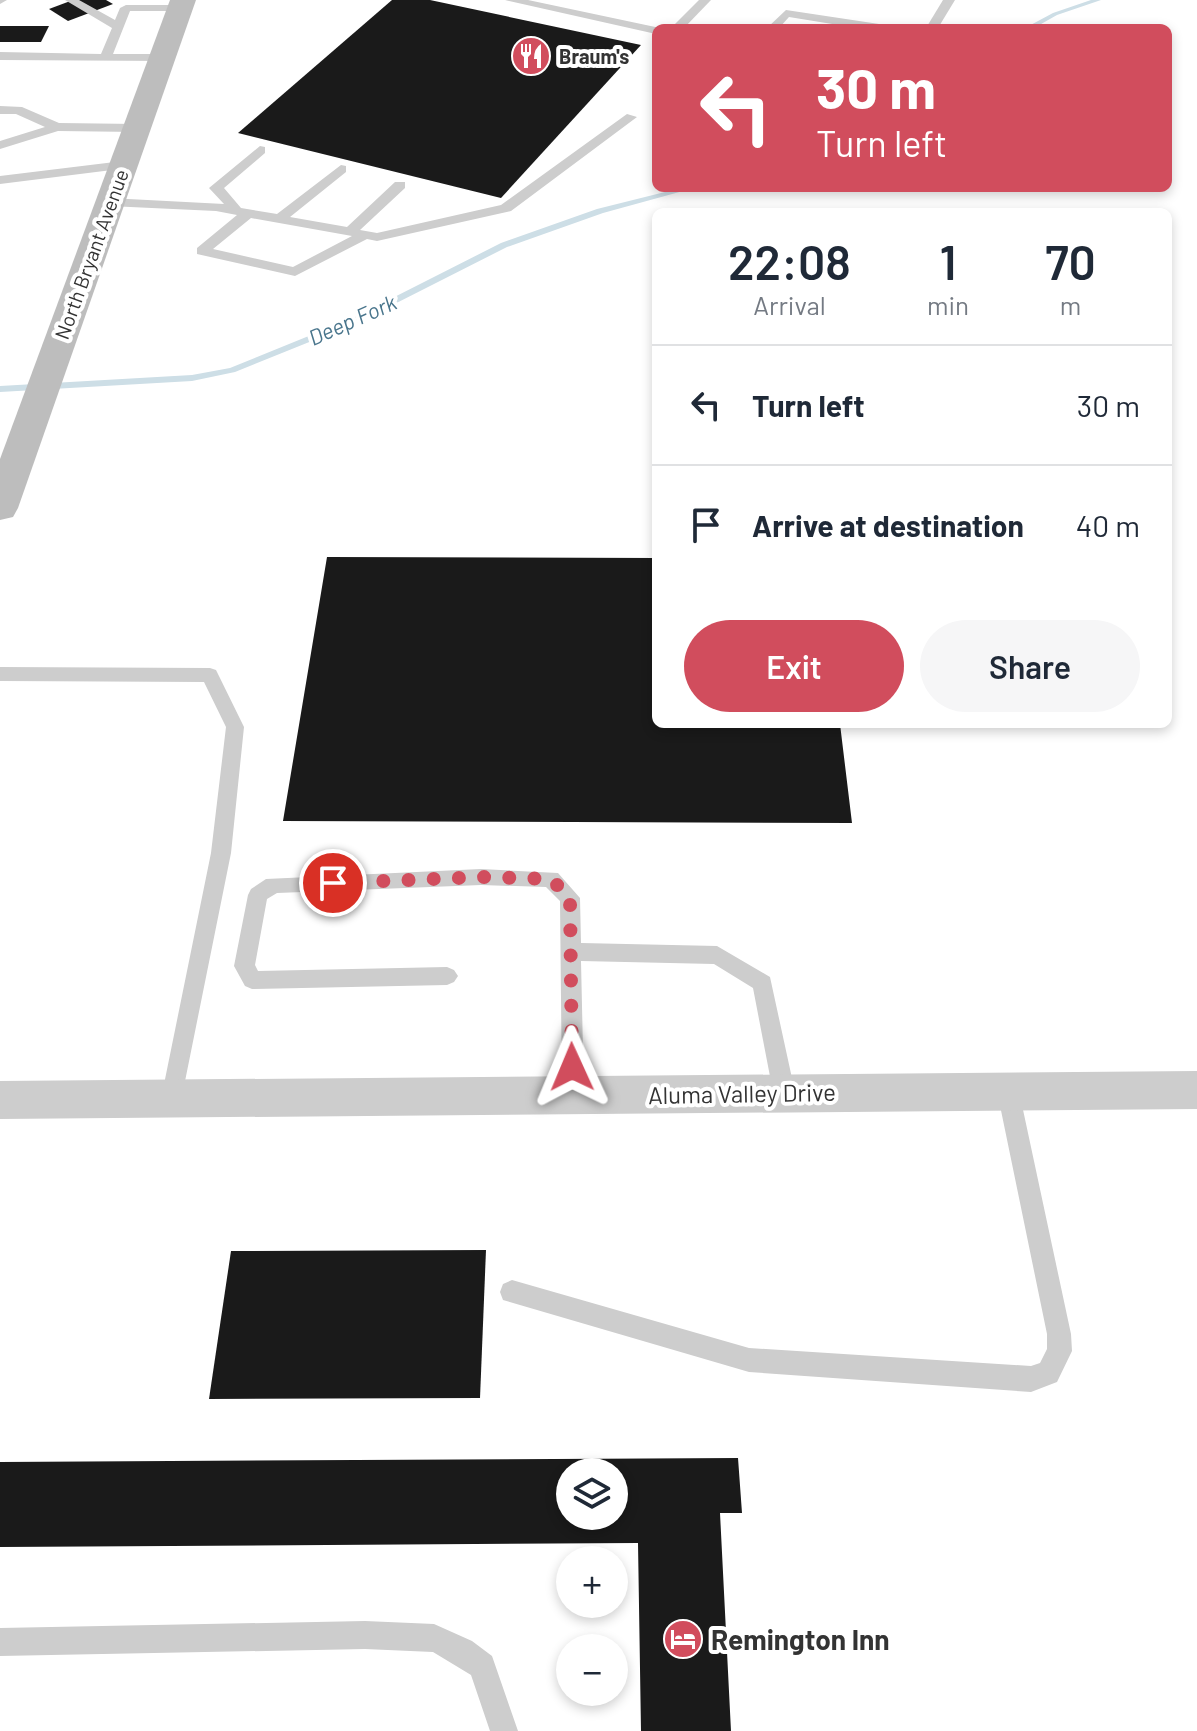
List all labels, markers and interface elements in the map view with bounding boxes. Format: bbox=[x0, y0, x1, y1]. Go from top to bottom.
restaurant icon: Braum's bbox=[510, 35, 552, 77]
place label: Braum's bbox=[559, 44, 629, 68]
text: 30 m bbox=[816, 53, 936, 120]
icon: left bbox=[684, 56, 788, 160]
text: Turn left bbox=[816, 121, 947, 164]
street label: North Bryant Avenue bbox=[49, 166, 133, 342]
text: 22:08 bbox=[728, 232, 851, 290]
text: 1 bbox=[940, 232, 957, 290]
text: 70 bbox=[1045, 232, 1096, 290]
water label: Deep Fork bbox=[304, 288, 400, 350]
text: Arrival bbox=[753, 289, 826, 320]
text: min bbox=[927, 289, 969, 320]
text: m bbox=[1060, 289, 1081, 320]
icon: left bbox=[684, 383, 728, 427]
text: Turn left bbox=[752, 387, 865, 423]
text: 30 m bbox=[1077, 387, 1140, 423]
icon: arrive bbox=[684, 503, 728, 547]
text: Arrive at destination bbox=[752, 507, 1024, 543]
text: 40 m bbox=[1076, 507, 1140, 543]
button: Exit bbox=[684, 620, 904, 712]
button: Share bbox=[920, 620, 1140, 712]
pin bbox=[299, 849, 367, 917]
icon: arrive bbox=[311, 861, 355, 905]
position arrow bbox=[530, 1025, 614, 1109]
street label: Aluma Valley Drive bbox=[648, 1077, 836, 1109]
map controls bbox=[556, 1458, 628, 1706]
button: layers bbox=[556, 1458, 628, 1530]
button: + bbox=[556, 1546, 628, 1618]
hotel icon: Remington Inn bbox=[662, 1618, 704, 1660]
place label: Remington Inn bbox=[711, 1622, 890, 1656]
button: − bbox=[556, 1634, 628, 1706]

